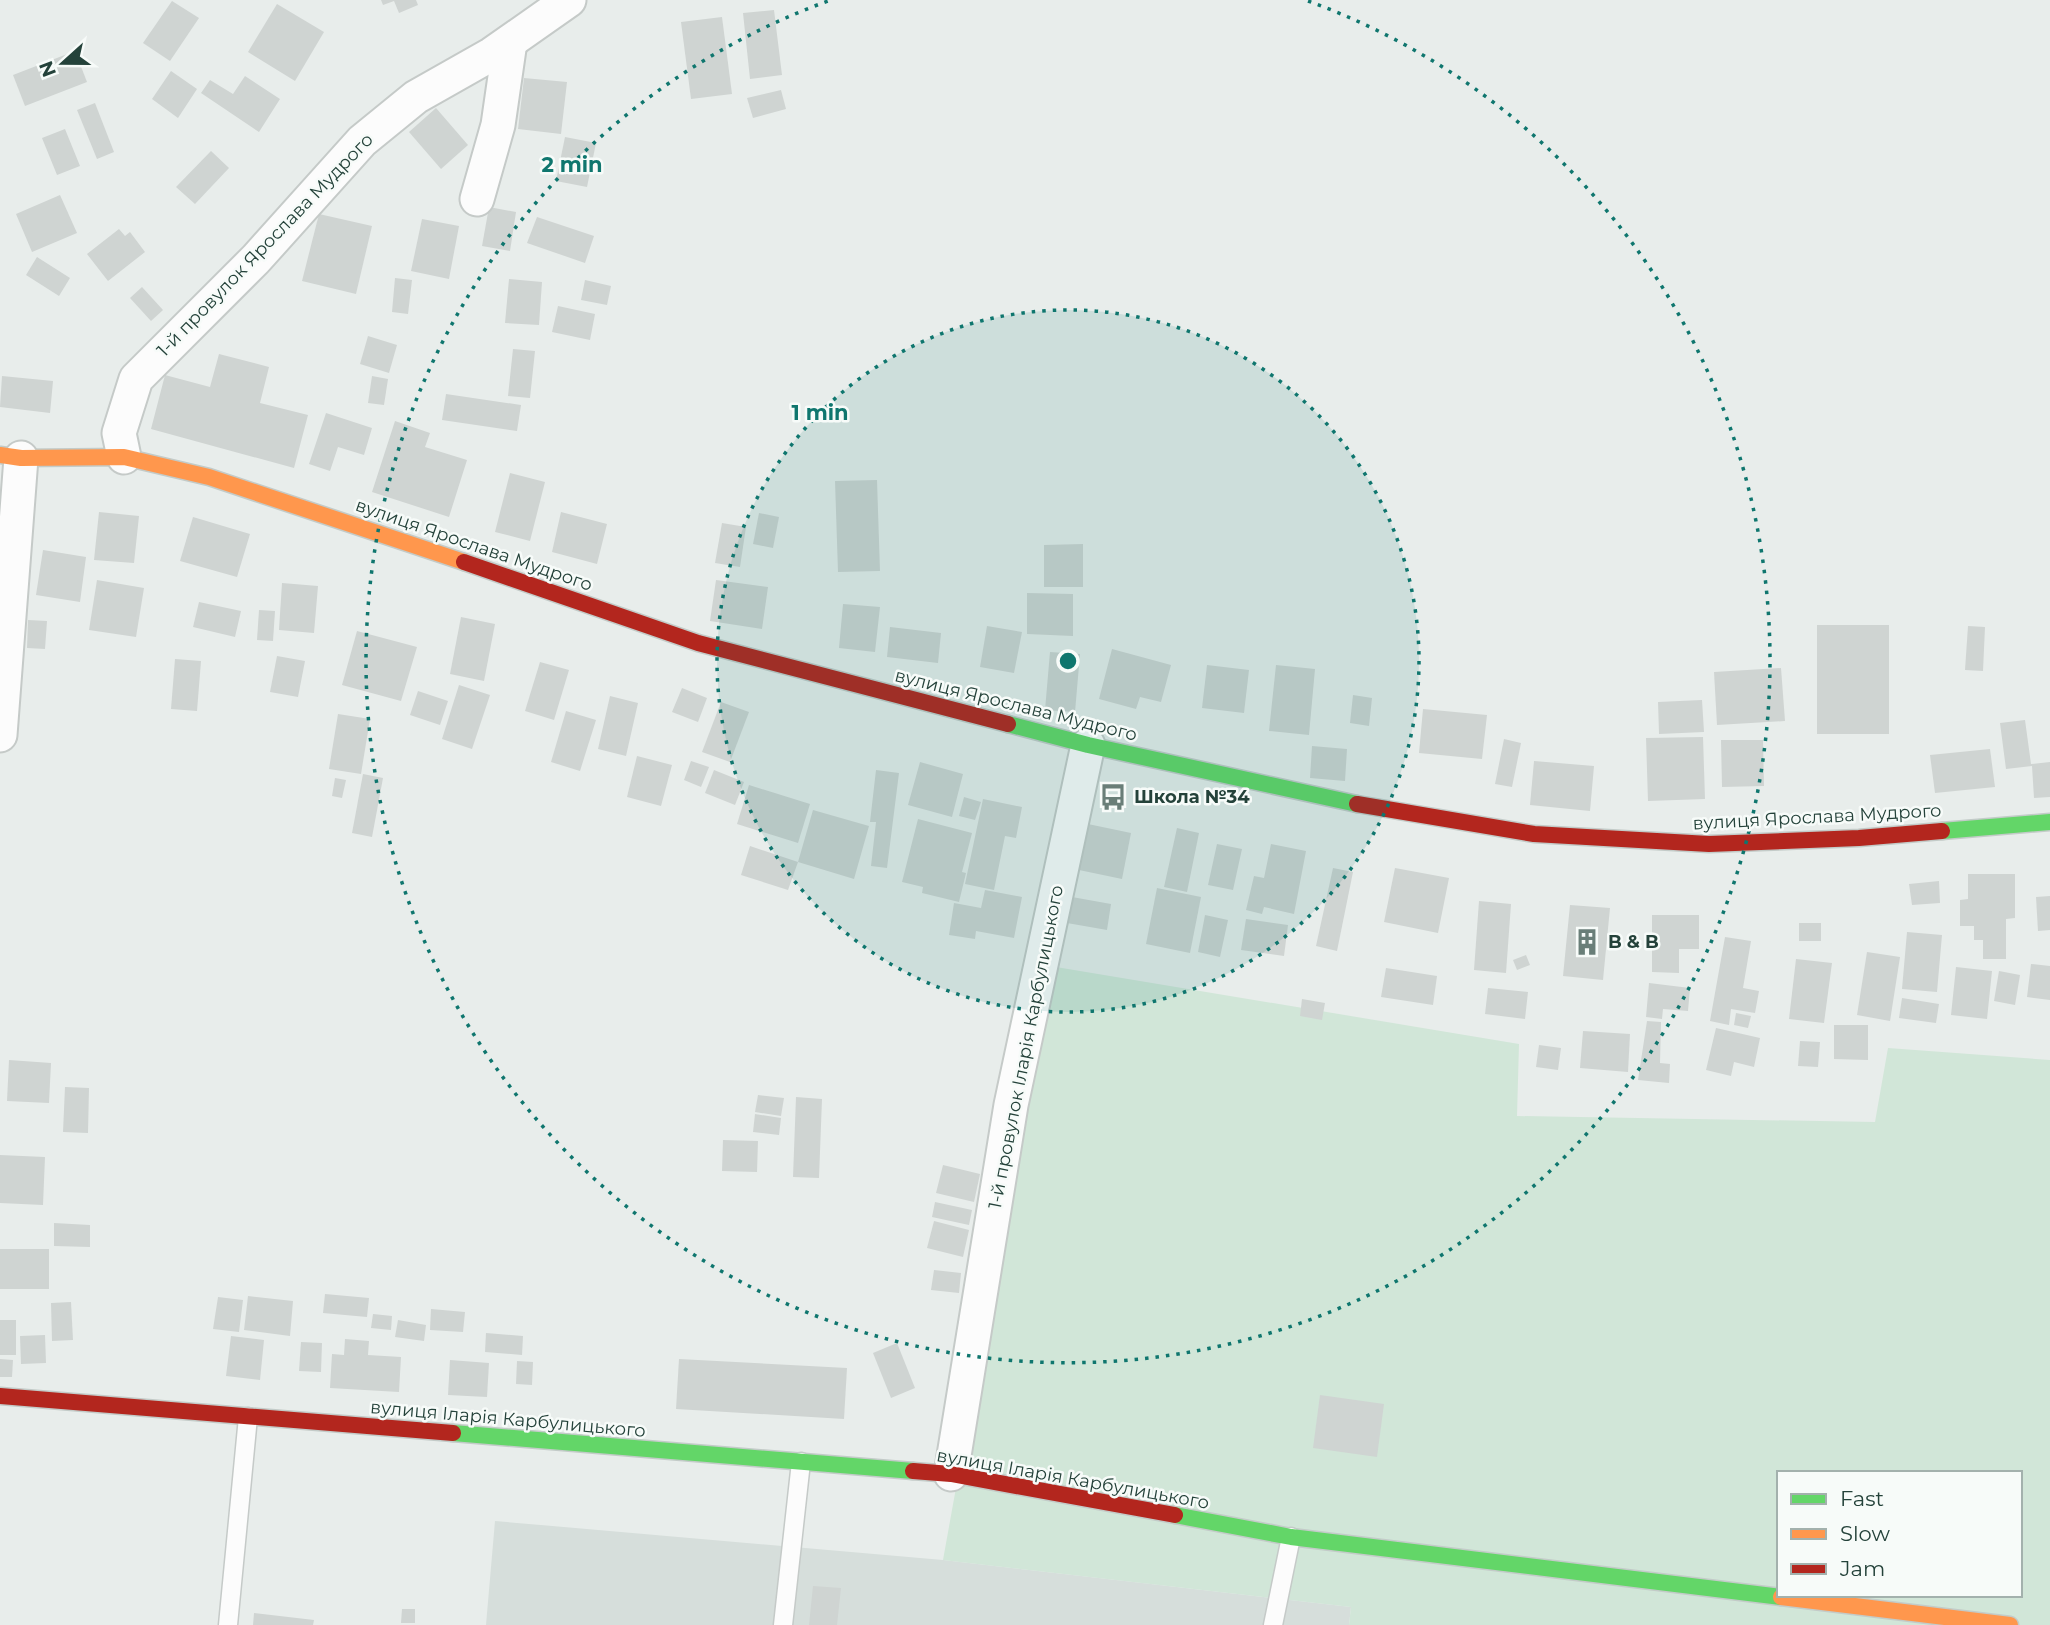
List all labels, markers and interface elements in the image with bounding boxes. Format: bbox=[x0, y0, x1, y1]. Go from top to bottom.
north arrow bbox=[28, 28, 98, 98]
text: N bbox=[34, 58, 61, 80]
street label: 1-й провулок Ярослава Мудрого bbox=[152, 129, 378, 361]
text: 2 min bbox=[541, 152, 603, 177]
text: 1 min bbox=[791, 400, 849, 425]
street label: вулиця Ярослава Мудрого bbox=[353, 494, 595, 596]
centre of rings bbox=[1056, 649, 1080, 673]
street label: вулиця Ярослава Мудрого bbox=[892, 664, 1140, 746]
bus stop icon: Школа №34 bbox=[1098, 782, 1128, 812]
place label: Школа №34 bbox=[1134, 786, 1250, 808]
street label: вулиця Ярослава Мудрого bbox=[1692, 799, 1942, 835]
street label: 1-й провулок Іларія Карбулицького bbox=[984, 883, 1068, 1211]
building icon: B & B bbox=[1572, 927, 1602, 957]
place label: B & B bbox=[1608, 931, 1659, 953]
street label: вулиця Іларія Карбулицького bbox=[369, 1396, 647, 1442]
street label: вулиця Іларія Карбулицького bbox=[935, 1444, 1211, 1514]
legend bbox=[1777, 1471, 2022, 1597]
text: Fast bbox=[1840, 1486, 1884, 1511]
text: Slow bbox=[1840, 1521, 1890, 1546]
text: Jam bbox=[1839, 1556, 1885, 1581]

